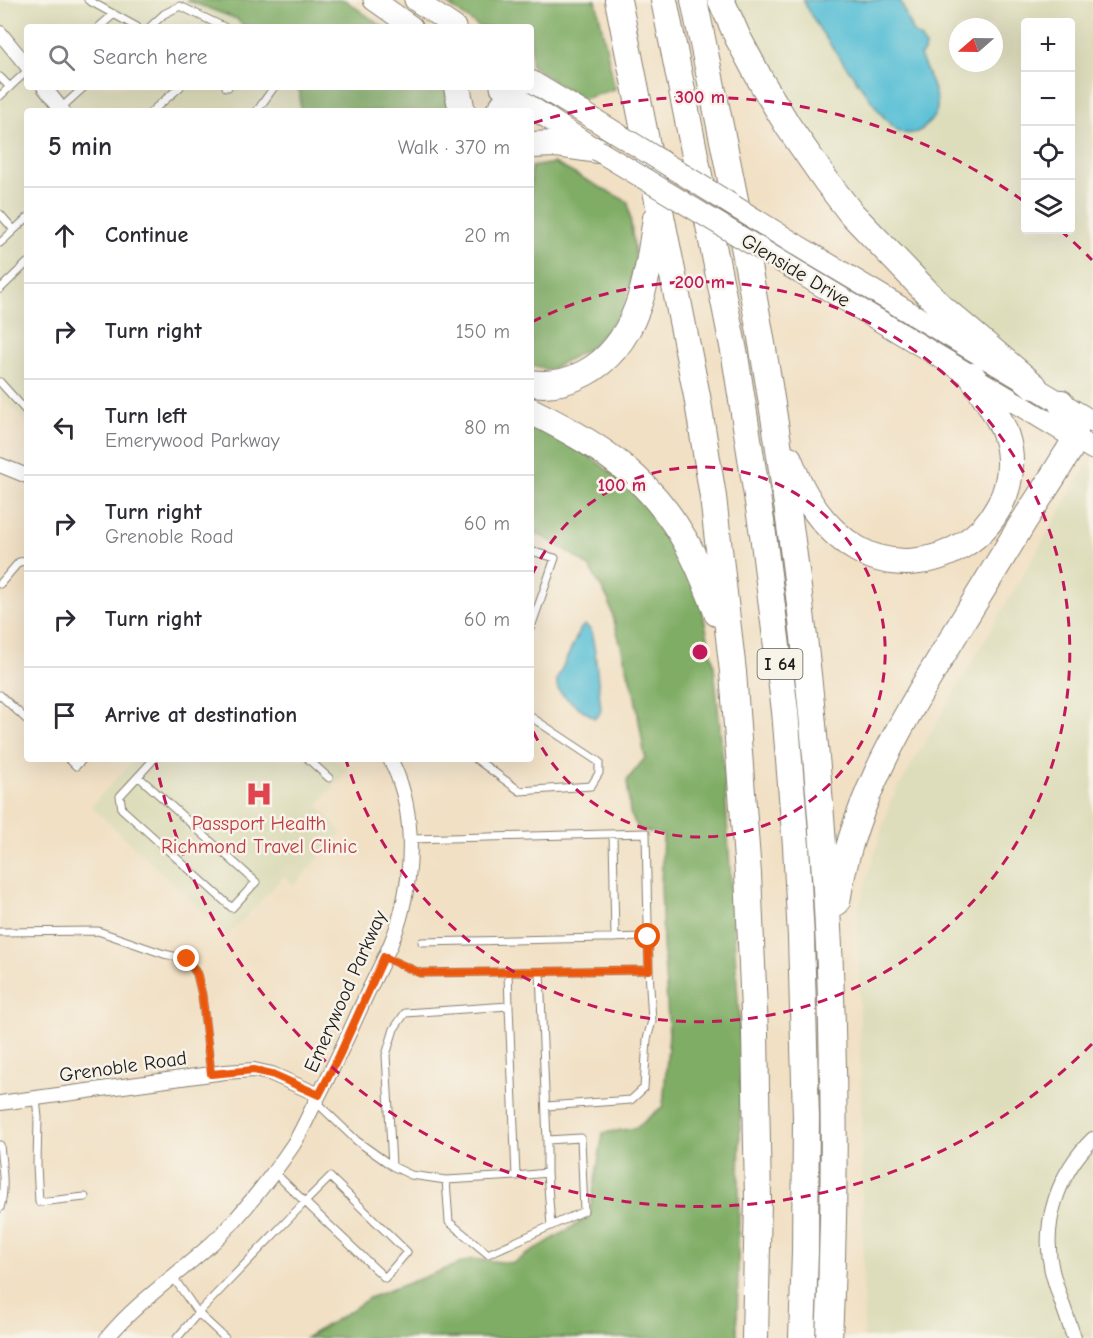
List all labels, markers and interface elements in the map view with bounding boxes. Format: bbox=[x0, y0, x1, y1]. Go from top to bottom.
north arrow bbox=[949, 18, 1003, 72]
map controls bbox=[1021, 18, 1075, 234]
button: + bbox=[1021, 18, 1075, 72]
search box bbox=[24, 24, 534, 90]
icon: search bbox=[45, 41, 78, 74]
text: Search here bbox=[93, 44, 208, 70]
button: − bbox=[1021, 72, 1075, 126]
text: 300 m bbox=[675, 87, 725, 108]
button: locate bbox=[1021, 126, 1075, 180]
text: 5 min bbox=[48, 132, 112, 162]
text: Walk · 370 m bbox=[398, 136, 510, 159]
button: layers bbox=[1021, 180, 1075, 234]
icon: ahead bbox=[48, 219, 81, 252]
text: Continue bbox=[105, 222, 188, 248]
text: 20 m bbox=[464, 224, 510, 247]
street label: Glenside Drive bbox=[737, 229, 854, 312]
text: 200 m bbox=[675, 272, 725, 293]
icon: right bbox=[48, 315, 81, 348]
text: Turn right bbox=[105, 318, 202, 344]
text: 150 m bbox=[456, 320, 510, 343]
text: Turn left bbox=[105, 403, 187, 429]
icon: left bbox=[48, 411, 81, 444]
text: 80 m bbox=[464, 416, 510, 439]
text: Emerywood Parkway bbox=[105, 429, 280, 452]
text: 100 m bbox=[598, 475, 646, 496]
text: Turn right bbox=[105, 499, 202, 525]
icon: right bbox=[48, 507, 81, 540]
text: 60 m bbox=[464, 512, 510, 535]
text: Grenoble Road bbox=[105, 525, 234, 548]
icon: right bbox=[48, 603, 81, 636]
text: Turn right bbox=[105, 606, 202, 632]
text: 60 m bbox=[464, 608, 510, 631]
centre of rings bbox=[690, 642, 710, 662]
road number: I 64 bbox=[758, 649, 802, 679]
icon: arrive bbox=[48, 699, 81, 732]
text: Arrive at destination bbox=[105, 702, 297, 728]
hospital icon: Passport Health Richmond Travel Clinic bbox=[244, 779, 274, 809]
place label: Passport Health Richmond Travel Clinic bbox=[161, 812, 357, 858]
street label: Emerywood Parkway bbox=[299, 907, 392, 1076]
route start bbox=[634, 923, 660, 949]
route end bbox=[173, 945, 199, 971]
street label: Grenoble Road bbox=[58, 1046, 188, 1087]

